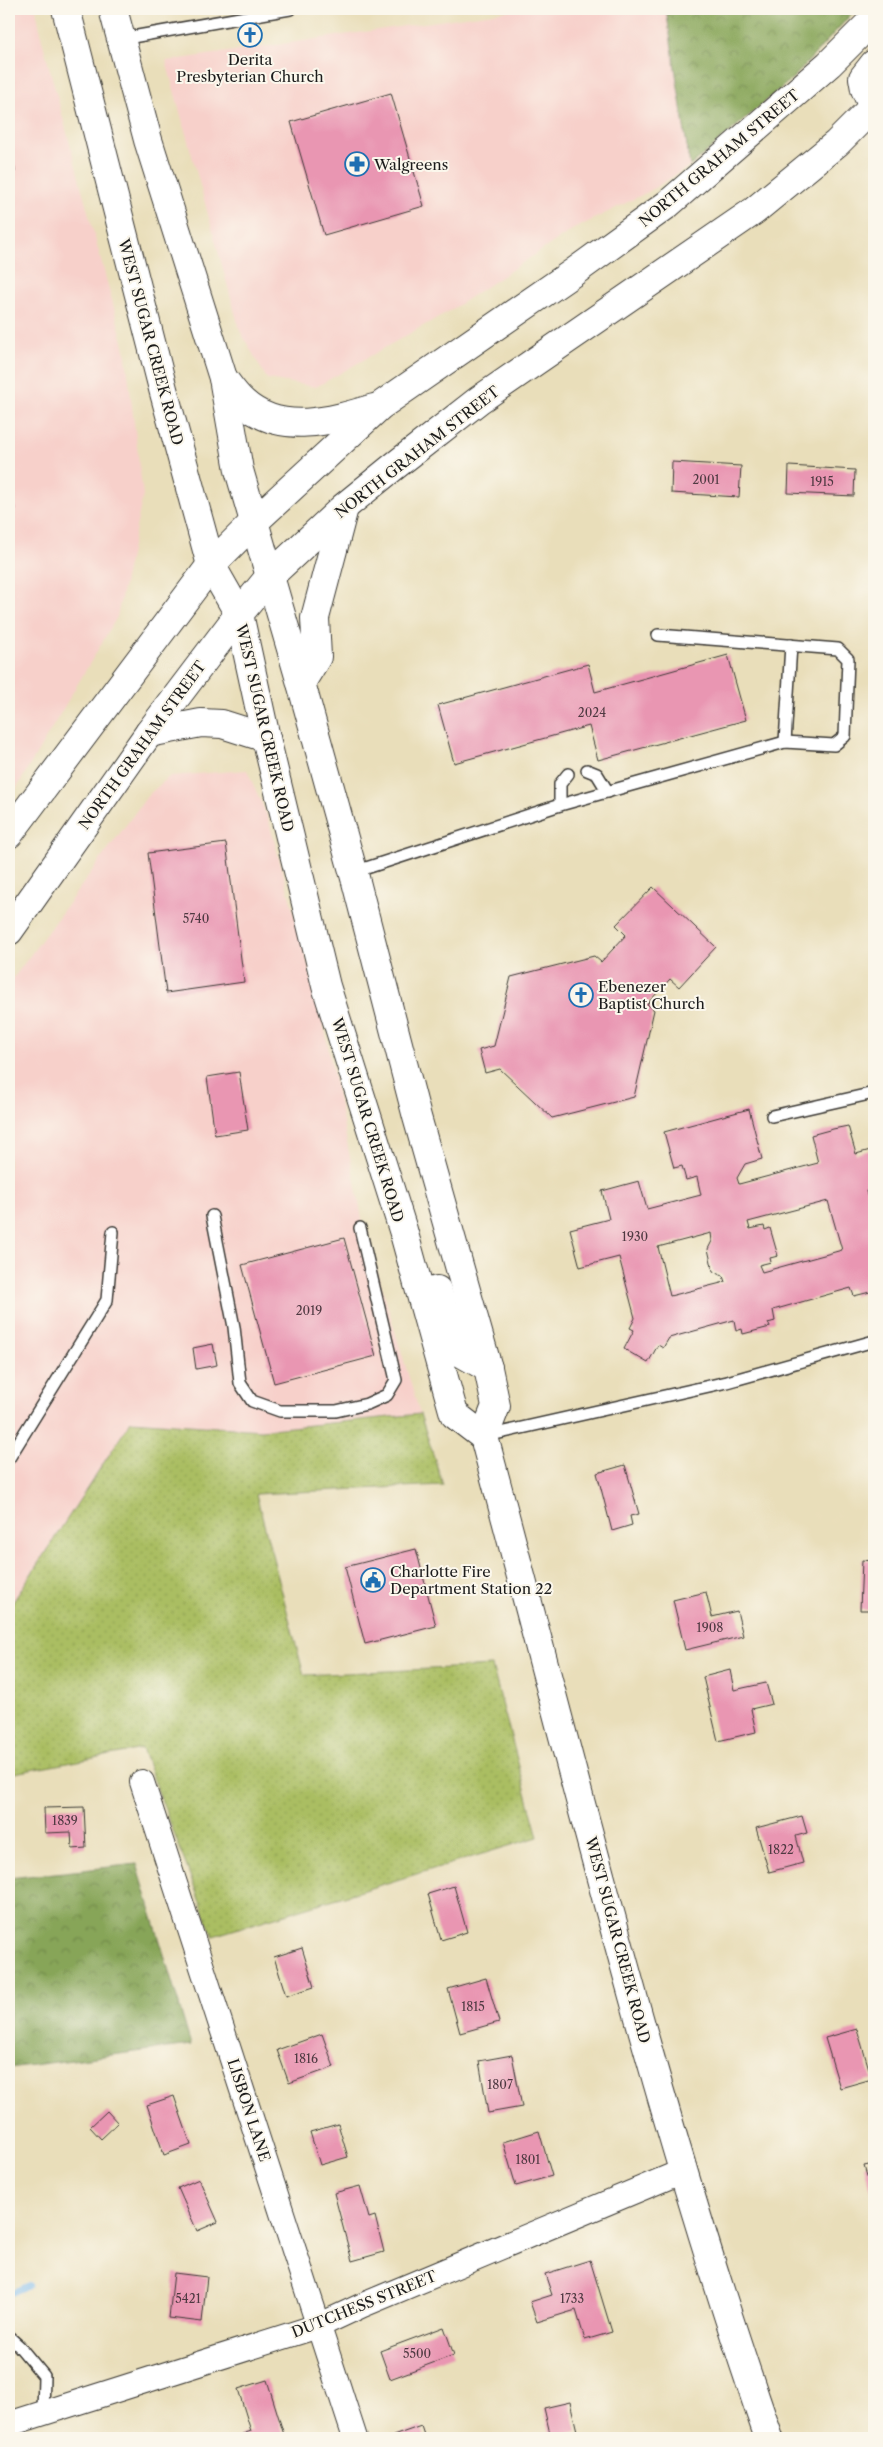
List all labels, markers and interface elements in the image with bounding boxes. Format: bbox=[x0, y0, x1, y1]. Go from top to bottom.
church icon: Derita Presbyterian Church bbox=[237, 22, 263, 48]
place label: Derita Presbyterian Church bbox=[176, 50, 324, 86]
street label: NORTH GRAHAM STREET bbox=[635, 85, 804, 231]
pharmacy icon: Walgreens bbox=[344, 151, 370, 177]
place label: Walgreens bbox=[373, 155, 448, 174]
street label: WEST SUGAR CREEK ROAD bbox=[114, 236, 188, 447]
street label: NORTH GRAHAM STREET bbox=[331, 381, 504, 522]
house number: 2001 bbox=[692, 472, 720, 487]
house number: 1915 bbox=[810, 474, 834, 489]
street label: WEST SUGAR CREEK ROAD bbox=[232, 621, 298, 834]
street label: NORTH GRAHAM STREET bbox=[74, 656, 210, 833]
house number: 2024 bbox=[578, 705, 606, 720]
house number: 5740 bbox=[183, 911, 209, 926]
place label: Ebenezer Baptist Church bbox=[598, 977, 705, 1013]
church icon: Ebenezer Baptist Church bbox=[568, 982, 594, 1008]
street label: WEST SUGAR CREEK ROAD bbox=[327, 1014, 408, 1225]
house number: 1930 bbox=[622, 1229, 648, 1244]
house number: 2019 bbox=[296, 1303, 322, 1318]
place label: Charlotte Fire Department Station 22 bbox=[390, 1562, 552, 1598]
public building icon: Charlotte Fire Department Station 22 bbox=[360, 1567, 386, 1593]
house number: 1908 bbox=[697, 1620, 723, 1635]
house number: 1839 bbox=[52, 1813, 78, 1828]
street label: WEST SUGAR CREEK ROAD bbox=[581, 1834, 655, 2045]
house number: 1822 bbox=[768, 1842, 794, 1857]
house number: 1815 bbox=[461, 1999, 485, 2014]
house number: 1816 bbox=[294, 2051, 318, 2066]
street label: LISBON LANE bbox=[223, 2056, 275, 2164]
house number: 1807 bbox=[487, 2077, 513, 2092]
house number: 1801 bbox=[516, 2152, 540, 2167]
street label: DUTCHESS STREET bbox=[289, 2266, 440, 2342]
house number: 5421 bbox=[175, 2291, 201, 2306]
house number: 1733 bbox=[560, 2291, 584, 2306]
house number: 5500 bbox=[403, 2346, 431, 2361]

